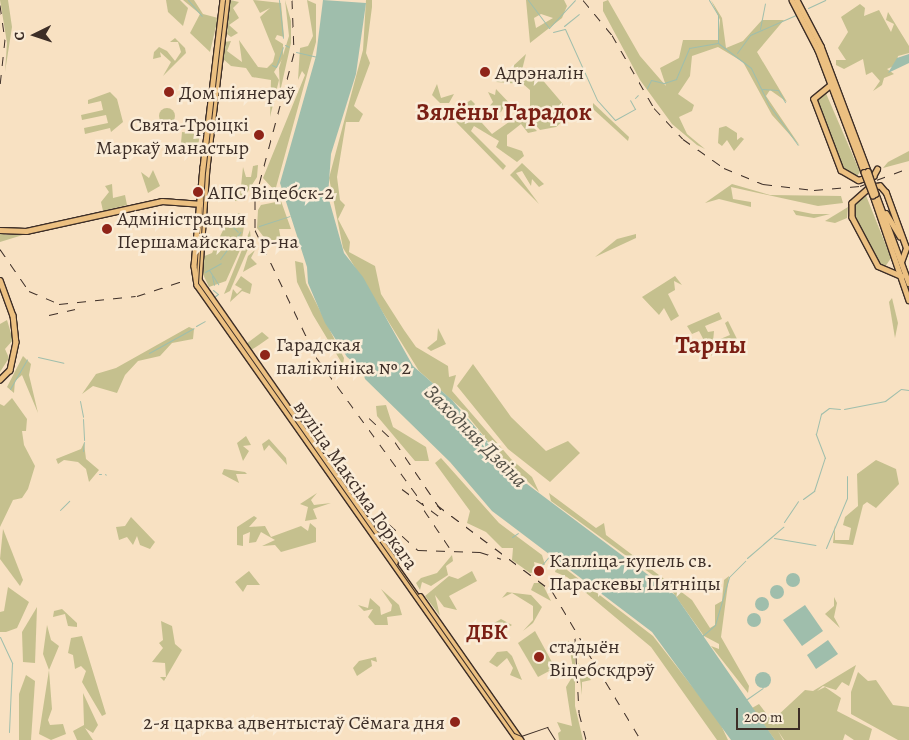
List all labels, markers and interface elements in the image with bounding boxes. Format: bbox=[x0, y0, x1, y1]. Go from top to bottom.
north arrow bbox=[10, 10, 60, 60]
text: С bbox=[10, 31, 29, 41]
place label: Адрэналін bbox=[495, 60, 584, 84]
marker: Адрэналін bbox=[479, 66, 491, 78]
place label: Дом піянераў bbox=[179, 80, 295, 104]
marker: Дом піянераў bbox=[163, 86, 175, 98]
district label: Зялёны Гарадок bbox=[416, 97, 592, 127]
place label: Свята-Троіцкі Маркаў манастыр bbox=[96, 112, 249, 159]
marker: Свята-Троіцкі Маркаў манастыр bbox=[253, 129, 265, 141]
place label: АПС Віцебск-2 bbox=[208, 180, 334, 204]
marker: АПС Віцебск-2 bbox=[192, 186, 204, 198]
place label: Адміністрацыя Першамайскага р-на bbox=[117, 206, 299, 253]
marker: Адміністрацыя Першамайскага р-на bbox=[101, 223, 113, 235]
district label: Тарны bbox=[676, 330, 746, 360]
place label: Гарадская паліклініка № 2 bbox=[276, 332, 411, 379]
marker: Гарадская паліклініка № 2 bbox=[258, 348, 272, 362]
water label: Заходняя Дзвіна bbox=[419, 379, 533, 493]
street label: вуліца Максіма Горкага bbox=[288, 396, 424, 574]
place label: Капліца-купель св. Параскевы Пятніцы bbox=[549, 548, 721, 595]
marker: Капліца-купель св. Параскевы Пятніцы bbox=[533, 565, 545, 577]
district label: ДБК bbox=[466, 619, 508, 645]
place label: стадыён Віцебскдрэў bbox=[549, 634, 654, 681]
marker: стадыён Віцебскдрэў bbox=[533, 651, 545, 663]
scale bar bbox=[739, 698, 803, 730]
text: 200 m bbox=[744, 707, 783, 727]
place label: 2-я царква адвентыстаў Сёмага дня bbox=[143, 710, 445, 734]
marker: 2-я царква адвентыстаў Сёмага дня bbox=[449, 716, 461, 728]

